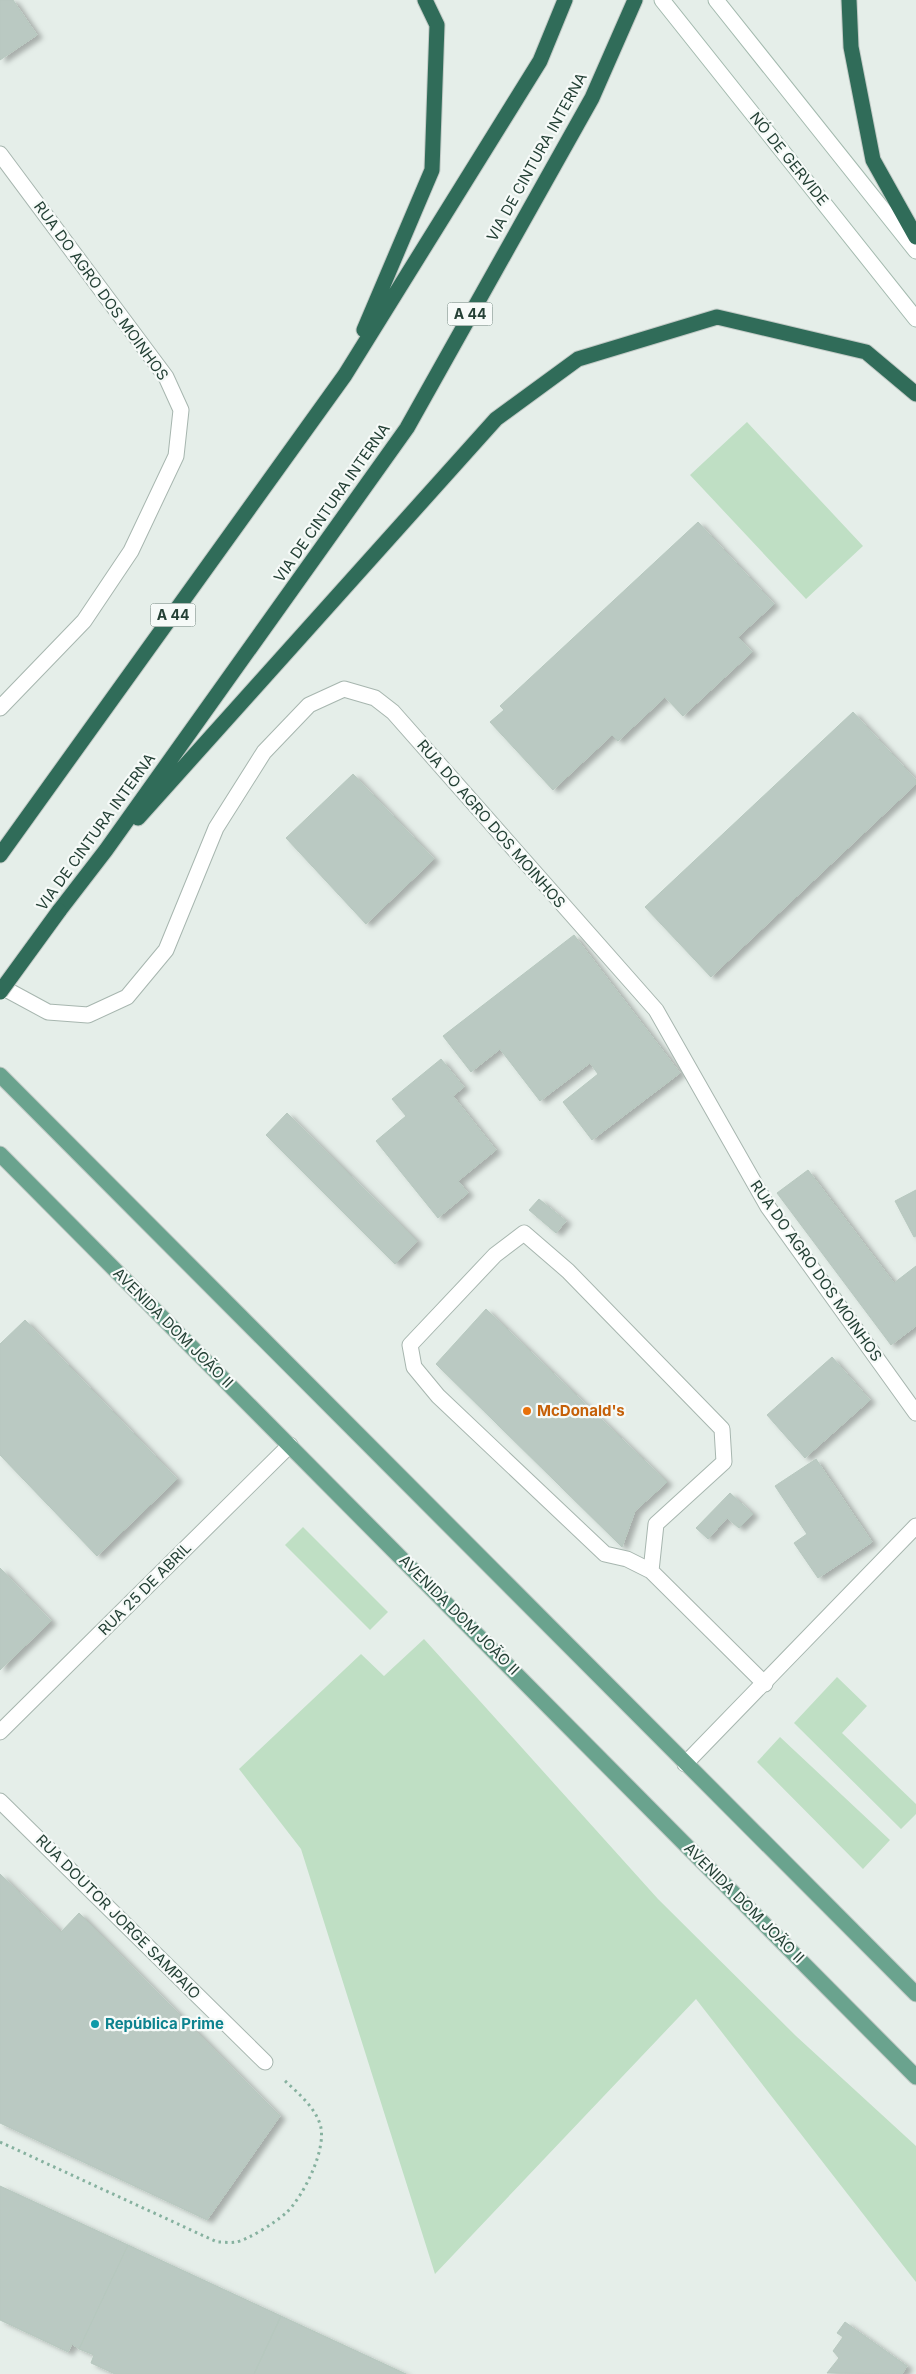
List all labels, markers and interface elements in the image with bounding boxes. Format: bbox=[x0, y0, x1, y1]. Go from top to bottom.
street label: VIA DE CINTURA INTERNA bbox=[482, 69, 591, 244]
street label: NÓ DE GERVIDE bbox=[746, 108, 833, 209]
street label: RUA DO AGRO DOS MOINHOS bbox=[30, 197, 173, 384]
road number: A 44 bbox=[448, 302, 492, 326]
street label: VIA DE CINTURA INTERNA bbox=[269, 420, 394, 586]
road number: A 44 bbox=[150, 604, 196, 626]
street label: RUA DO AGRO DOS MOINHOS bbox=[413, 736, 570, 912]
street label: VIA DE CINTURA INTERNA bbox=[32, 749, 159, 914]
street label: RUA DO AGRO DOS MOINHOS bbox=[746, 1177, 886, 1365]
street label: AVENIDA DOM JOÃO II bbox=[109, 1264, 237, 1392]
place label: McDonald's bbox=[537, 1401, 625, 1420]
marker: McDonald's bbox=[521, 1405, 533, 1417]
street label: RUA 25 DE ABRIL bbox=[94, 1538, 195, 1639]
street label: AVENIDA DOM JOÃO II bbox=[395, 1551, 523, 1679]
street label: RUA DOUTOR JORGE SAMPAIO bbox=[32, 1830, 205, 2003]
street label: AVENIDA DOM JOÃO II bbox=[680, 1839, 808, 1967]
place label: República Prime bbox=[105, 2014, 224, 2033]
marker: República Prime bbox=[89, 2018, 101, 2030]

